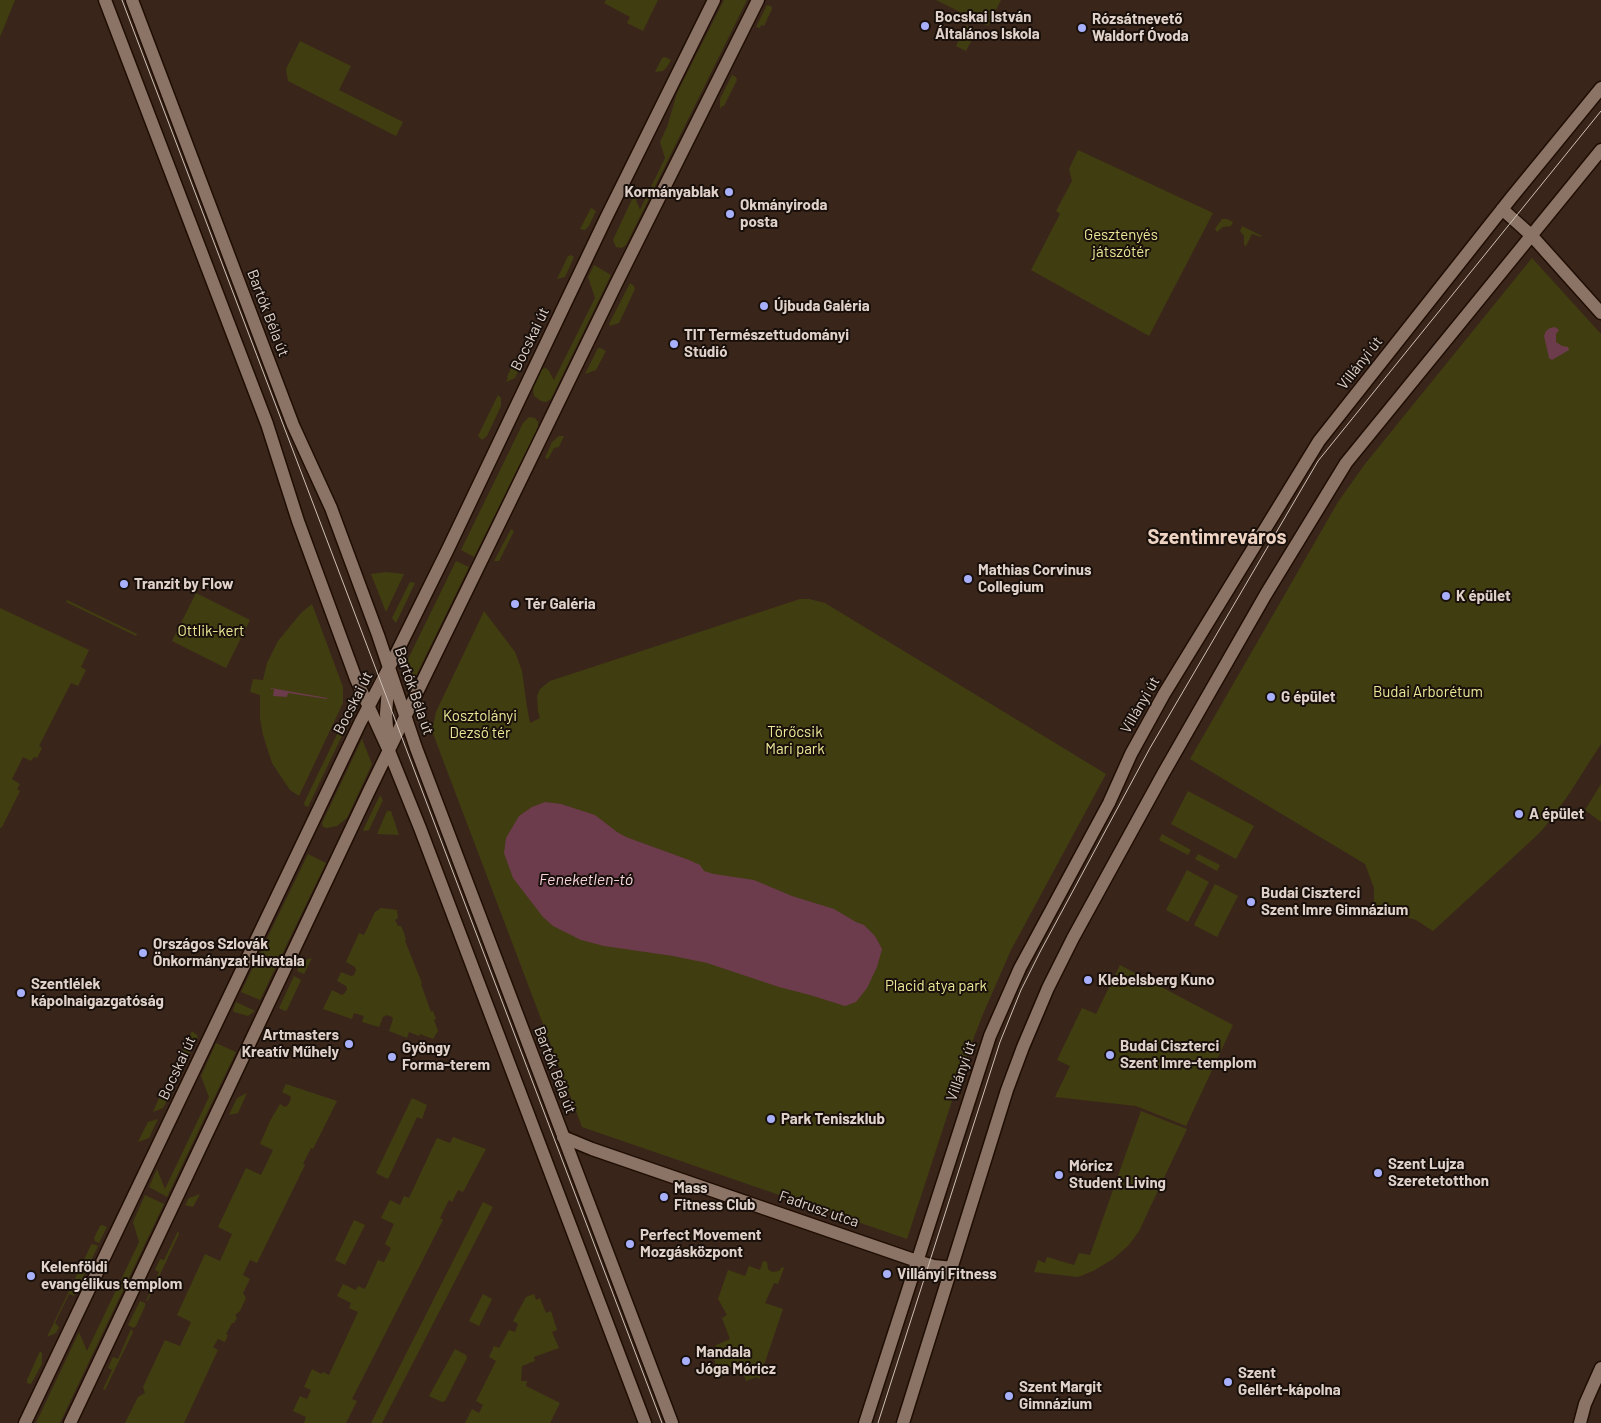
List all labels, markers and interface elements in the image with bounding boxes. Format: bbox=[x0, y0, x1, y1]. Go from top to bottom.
place label: Bocskai István Általános Iskola bbox=[935, 8, 1040, 43]
place label: Rózsátnevető Waldorf Óvoda bbox=[1092, 10, 1189, 45]
marker: Bocskai István Általános Iskola bbox=[919, 20, 931, 32]
marker: Rózsátnevető Waldorf Óvoda bbox=[1076, 22, 1088, 34]
place label: Kormányablak bbox=[625, 183, 719, 201]
marker: Kormányablak bbox=[723, 186, 735, 198]
place label: Okmányiroda posta bbox=[740, 196, 827, 231]
marker: Okmányiroda posta bbox=[724, 208, 736, 220]
park label: Gesztenyés játszótér bbox=[1084, 226, 1158, 261]
street label: Bartók Béla út bbox=[243, 267, 293, 359]
place label: Újbuda Galéria bbox=[774, 297, 870, 315]
marker: Újbuda Galéria bbox=[758, 300, 770, 312]
street label: Bocskai út bbox=[507, 304, 553, 374]
place label: TIT Természettudományi Stúdió bbox=[684, 326, 849, 361]
street label: Villányi út bbox=[1334, 333, 1386, 393]
marker: TIT Természettudományi Stúdió bbox=[668, 338, 680, 350]
district label: Szentimreváros bbox=[1147, 525, 1287, 549]
place label: Mathias Corvinus Collegium bbox=[978, 561, 1092, 596]
marker: Mathias Corvinus Collegium bbox=[962, 573, 974, 585]
place label: Tranzit by Flow bbox=[134, 575, 234, 593]
marker: Tranzit by Flow bbox=[118, 578, 130, 590]
place label: K épület bbox=[1456, 587, 1511, 605]
marker: K épület bbox=[1440, 590, 1452, 602]
place label: Tér Galéria bbox=[525, 595, 596, 613]
marker: Tér Galéria bbox=[509, 598, 521, 610]
park label: Ottlik-kert bbox=[177, 622, 245, 640]
street label: Bartók Béla út bbox=[391, 645, 437, 737]
street label: Bocskai út bbox=[330, 669, 376, 737]
street label: Villányi út bbox=[1117, 673, 1163, 737]
park label: Budai Arborétum bbox=[1373, 683, 1483, 701]
place label: G épület bbox=[1281, 688, 1335, 706]
marker: G épület bbox=[1265, 691, 1277, 703]
park label: Kosztolányi Dezső tér bbox=[443, 707, 517, 742]
park label: Törőcsik Mari park bbox=[765, 723, 825, 758]
place label: A épület bbox=[1529, 805, 1584, 823]
marker: A épület bbox=[1513, 808, 1525, 820]
water label: Feneketlen-tó bbox=[539, 870, 633, 890]
place label: Budai Ciszterci Szent Imre Gimnázium bbox=[1261, 884, 1408, 919]
marker: Budai Ciszterci Szent Imre Gimnázium bbox=[1245, 896, 1257, 908]
place label: Országos Szlovák Önkormányzat Hivatala bbox=[153, 935, 305, 970]
marker: Országos Szlovák Önkormányzat Hivatala bbox=[137, 947, 149, 959]
place label: Klebelsberg Kuno bbox=[1098, 971, 1215, 989]
marker: Klebelsberg Kuno bbox=[1082, 974, 1094, 986]
place label: Szentlélek kápolnaigazgatóság bbox=[31, 975, 164, 1010]
park label: Placid atya park bbox=[885, 977, 987, 995]
marker: Szentlélek kápolnaigazgatóság bbox=[15, 987, 27, 999]
street label: Bartók Béla út bbox=[530, 1024, 580, 1116]
place label: Artmasters Kreatív Műhely bbox=[242, 1026, 339, 1061]
street label: Bocskai út bbox=[154, 1033, 200, 1103]
place label: Budai Ciszterci Szent Imre-templom bbox=[1120, 1037, 1256, 1072]
marker: Artmasters Kreatív Műhely bbox=[343, 1038, 355, 1050]
place label: Gyöngy Forma-terem bbox=[402, 1039, 490, 1074]
street label: Villányi út bbox=[942, 1039, 980, 1103]
marker: Budai Ciszterci Szent Imre-templom bbox=[1104, 1049, 1116, 1061]
marker: Gyöngy Forma-terem bbox=[386, 1051, 398, 1063]
place label: Park Teniszklub bbox=[781, 1110, 885, 1128]
marker: Park Teniszklub bbox=[765, 1113, 777, 1125]
place label: Szent Lujza Szeretetotthon bbox=[1388, 1155, 1489, 1190]
place label: Móricz Student Living bbox=[1069, 1157, 1166, 1192]
marker: Szent Lujza Szeretetotthon bbox=[1372, 1167, 1384, 1179]
marker: Móricz Student Living bbox=[1053, 1169, 1065, 1181]
place label: Mass Fitness Club bbox=[674, 1179, 756, 1214]
street label: Fadrusz utca bbox=[777, 1187, 861, 1231]
marker: Mass Fitness Club bbox=[658, 1191, 670, 1203]
place label: Perfect Movement Mozgásközpont bbox=[640, 1226, 762, 1261]
marker: Perfect Movement Mozgásközpont bbox=[624, 1238, 636, 1250]
place label: Kelenföldi evangélikus templom bbox=[41, 1258, 182, 1293]
place label: Villányi Fitness bbox=[897, 1265, 997, 1283]
marker: Villányi Fitness bbox=[881, 1268, 893, 1280]
marker: Kelenföldi evangélikus templom bbox=[25, 1270, 37, 1282]
place label: Mandala Jóga Móricz bbox=[696, 1343, 776, 1378]
marker: Mandala Jóga Móricz bbox=[680, 1355, 692, 1367]
place label: Szent Gellért-kápolna bbox=[1238, 1364, 1341, 1399]
marker: Szent Gellért-kápolna bbox=[1222, 1376, 1234, 1388]
place label: Szent Margit Gimnázium bbox=[1019, 1378, 1102, 1413]
marker: Szent Margit Gimnázium bbox=[1003, 1390, 1015, 1402]

